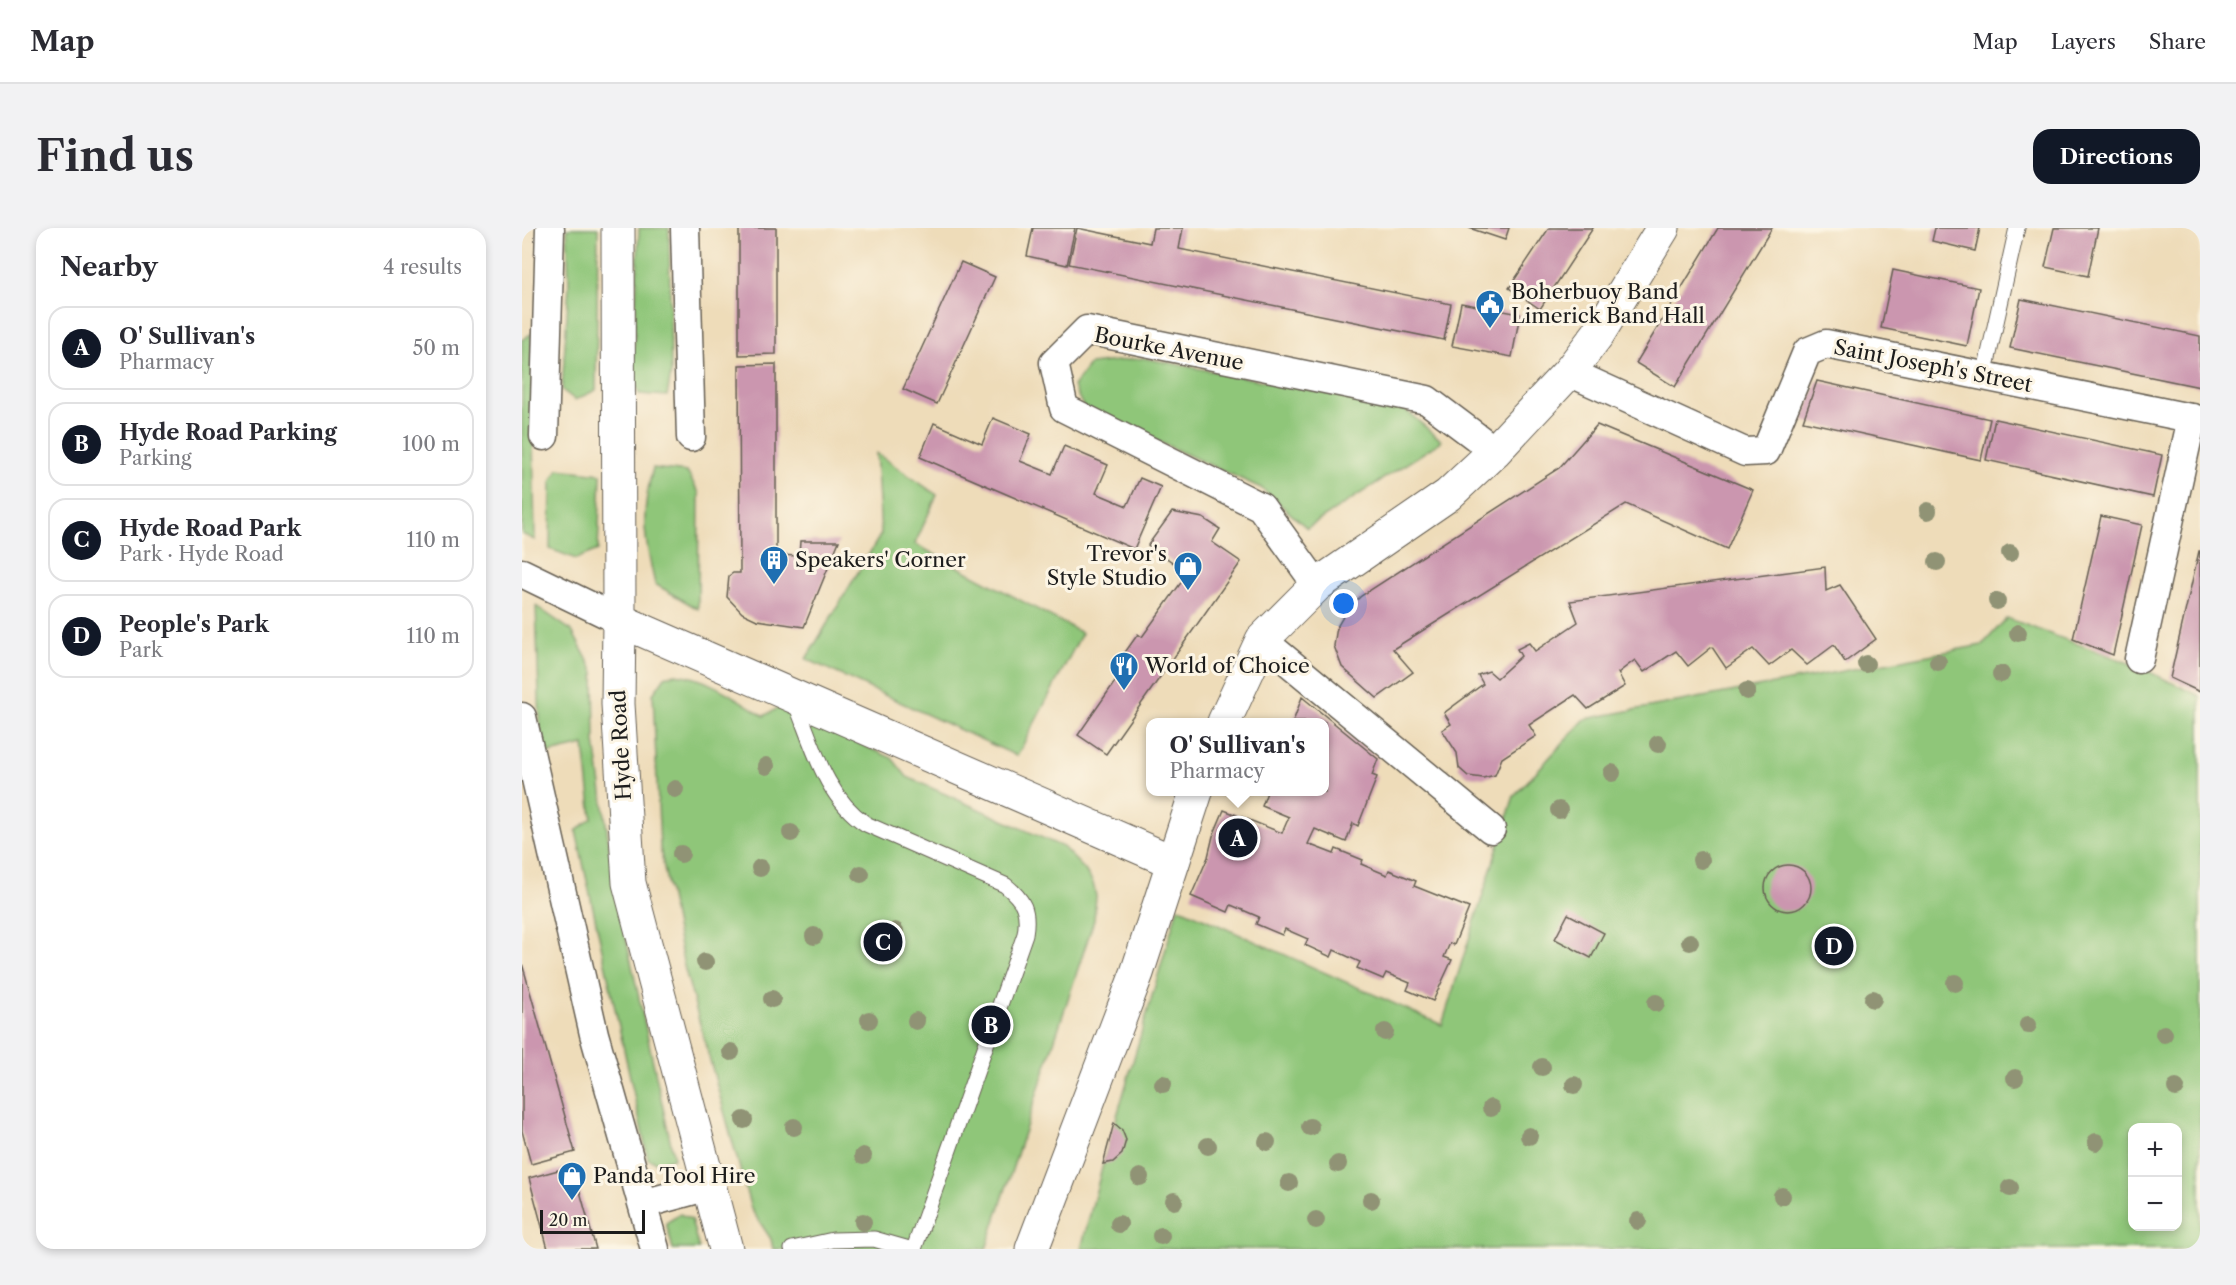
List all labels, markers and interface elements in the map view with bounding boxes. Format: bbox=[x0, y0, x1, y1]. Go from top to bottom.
text: Map bbox=[30, 24, 94, 58]
text: Map bbox=[1973, 29, 2018, 54]
text: Layers bbox=[2051, 29, 2116, 54]
text: Share bbox=[2149, 29, 2206, 54]
button: Directions bbox=[2033, 129, 2200, 184]
text: Find us bbox=[36, 130, 194, 182]
text: Nearby bbox=[60, 251, 158, 283]
text: 4 results bbox=[383, 255, 462, 279]
place label: Boherbuoy Band Limerick Band Hall bbox=[1511, 279, 1705, 328]
public building icon: Boherbuoy Band Limerick Band Hall bbox=[1474, 288, 1506, 330]
street label: Bourke Avenue bbox=[1092, 322, 1246, 375]
text: O' Sullivan's bbox=[119, 323, 255, 350]
street label: Saint Joseph's Street bbox=[1832, 334, 2035, 397]
text: A bbox=[74, 336, 89, 360]
text: 50 m bbox=[413, 336, 460, 360]
text: Pharmacy bbox=[119, 350, 214, 374]
text: Hyde Road Parking bbox=[119, 419, 337, 446]
text: B bbox=[74, 432, 89, 456]
text: 100 m bbox=[402, 432, 460, 456]
text: Parking bbox=[119, 446, 192, 470]
text: Hyde Road Park bbox=[119, 515, 301, 542]
text: C bbox=[73, 528, 90, 552]
text: 110 m bbox=[407, 528, 460, 552]
place label: Trevor's Style Studio bbox=[1047, 541, 1167, 590]
text: Park · Hyde Road bbox=[119, 542, 284, 566]
building icon: Speakers' Corner bbox=[758, 544, 790, 586]
place label: Speakers' Corner bbox=[795, 547, 966, 572]
shop icon: Trevor's Style Studio bbox=[1172, 550, 1204, 592]
your location bbox=[1329, 589, 1358, 618]
text: People's Park bbox=[119, 611, 269, 638]
text: D bbox=[73, 624, 90, 648]
text: 110 m bbox=[407, 624, 460, 648]
text: Park bbox=[119, 638, 162, 662]
restaurant icon: World of Choice bbox=[1108, 650, 1140, 692]
place label: World of Choice bbox=[1144, 653, 1310, 678]
street label: Hyde Road bbox=[605, 689, 636, 801]
popup bbox=[1146, 718, 1329, 796]
text: O' Sullivan's bbox=[1169, 732, 1306, 759]
text: Pharmacy bbox=[1169, 759, 1265, 783]
pin: A bbox=[1218, 816, 1258, 860]
pin: C bbox=[864, 920, 902, 964]
pin: D bbox=[1814, 924, 1854, 968]
pin: B bbox=[972, 1002, 1010, 1048]
map controls bbox=[2128, 1123, 2182, 1231]
button: + bbox=[2128, 1123, 2182, 1177]
shop icon: Panda Tool Hire bbox=[556, 1160, 588, 1202]
place label: Panda Tool Hire bbox=[593, 1163, 755, 1188]
button: − bbox=[2128, 1177, 2182, 1231]
scale bar bbox=[540, 1207, 645, 1234]
text: 20 m bbox=[549, 1210, 588, 1230]

